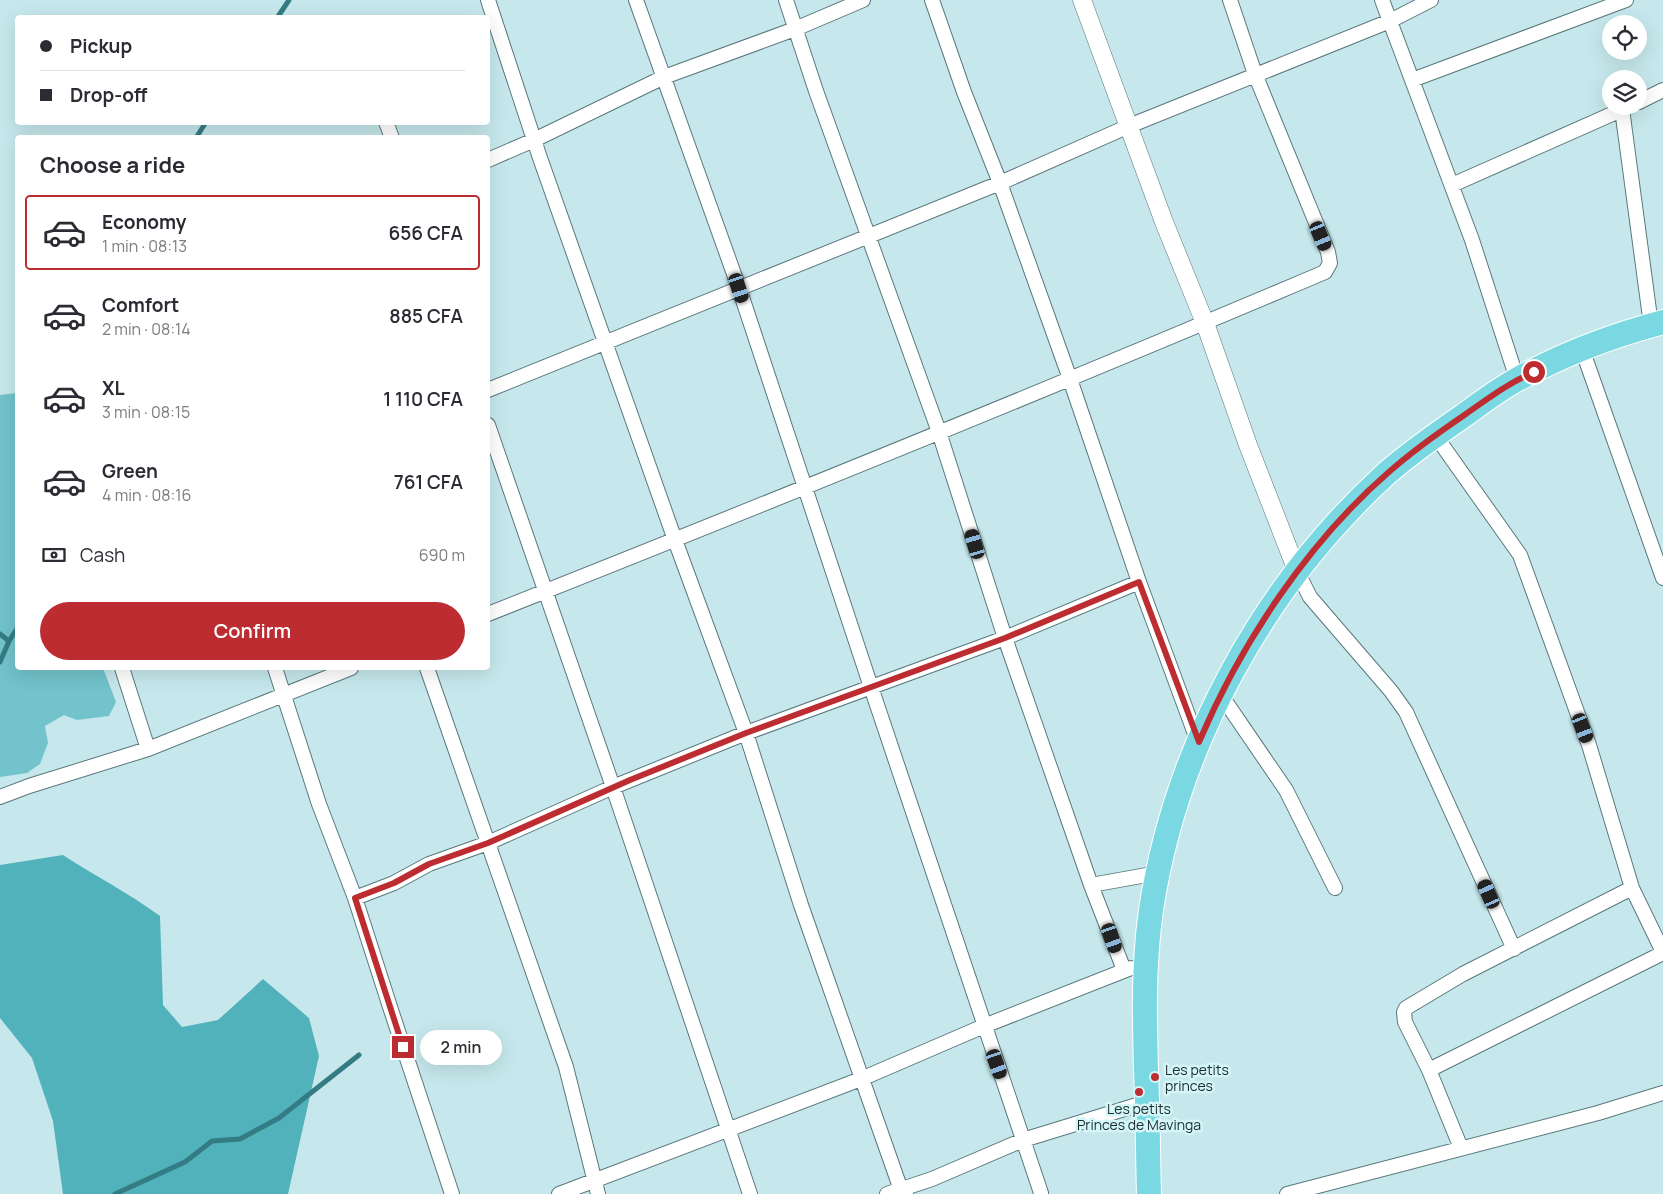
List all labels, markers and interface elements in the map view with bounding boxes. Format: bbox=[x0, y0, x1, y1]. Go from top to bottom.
map controls bbox=[1602, 15, 1647, 115]
button: locate bbox=[1602, 15, 1647, 60]
text: Pickup bbox=[70, 33, 132, 59]
button: layers bbox=[1602, 70, 1647, 115]
text: Drop-off bbox=[70, 82, 147, 108]
text: Choose a ride bbox=[40, 150, 185, 180]
text: Economy bbox=[102, 209, 186, 235]
icon: car bbox=[42, 210, 87, 255]
car bbox=[1308, 219, 1333, 253]
text: 656 CFA bbox=[388, 220, 463, 246]
text: 1 min · 08:13 bbox=[102, 235, 187, 257]
car bbox=[727, 271, 750, 305]
text: Comfort bbox=[102, 292, 179, 318]
icon: car bbox=[42, 293, 87, 338]
text: 885 CFA bbox=[389, 303, 463, 329]
text: 2 min · 08:14 bbox=[102, 318, 191, 340]
route start bbox=[1523, 361, 1545, 383]
text: XL bbox=[102, 375, 125, 401]
icon: car bbox=[42, 376, 87, 421]
text: 1 110 CFA bbox=[383, 386, 463, 412]
text: 3 min · 08:15 bbox=[102, 401, 190, 423]
text: Green bbox=[102, 458, 158, 484]
icon: car bbox=[42, 459, 87, 504]
text: 761 CFA bbox=[394, 469, 463, 495]
text: 4 min · 08:16 bbox=[102, 484, 191, 506]
car bbox=[963, 527, 986, 561]
icon: cash bbox=[40, 541, 68, 569]
text: Cash bbox=[80, 542, 125, 568]
text: 690 m bbox=[419, 544, 465, 566]
button: Confirm bbox=[40, 602, 465, 660]
car bbox=[1570, 711, 1595, 745]
car bbox=[1476, 877, 1501, 911]
car bbox=[1100, 921, 1123, 955]
callout: 2 min bbox=[420, 1030, 503, 1064]
route end bbox=[392, 1036, 414, 1058]
text: 2 min bbox=[441, 1036, 481, 1058]
car bbox=[985, 1047, 1008, 1081]
place label: Les petits princes bbox=[1165, 1060, 1229, 1095]
marker: Les petits princes bbox=[1149, 1071, 1161, 1083]
marker: Les petits Princes de Mavinga bbox=[1133, 1086, 1145, 1098]
place label: Les petits Princes de Mavinga bbox=[1077, 1099, 1201, 1134]

